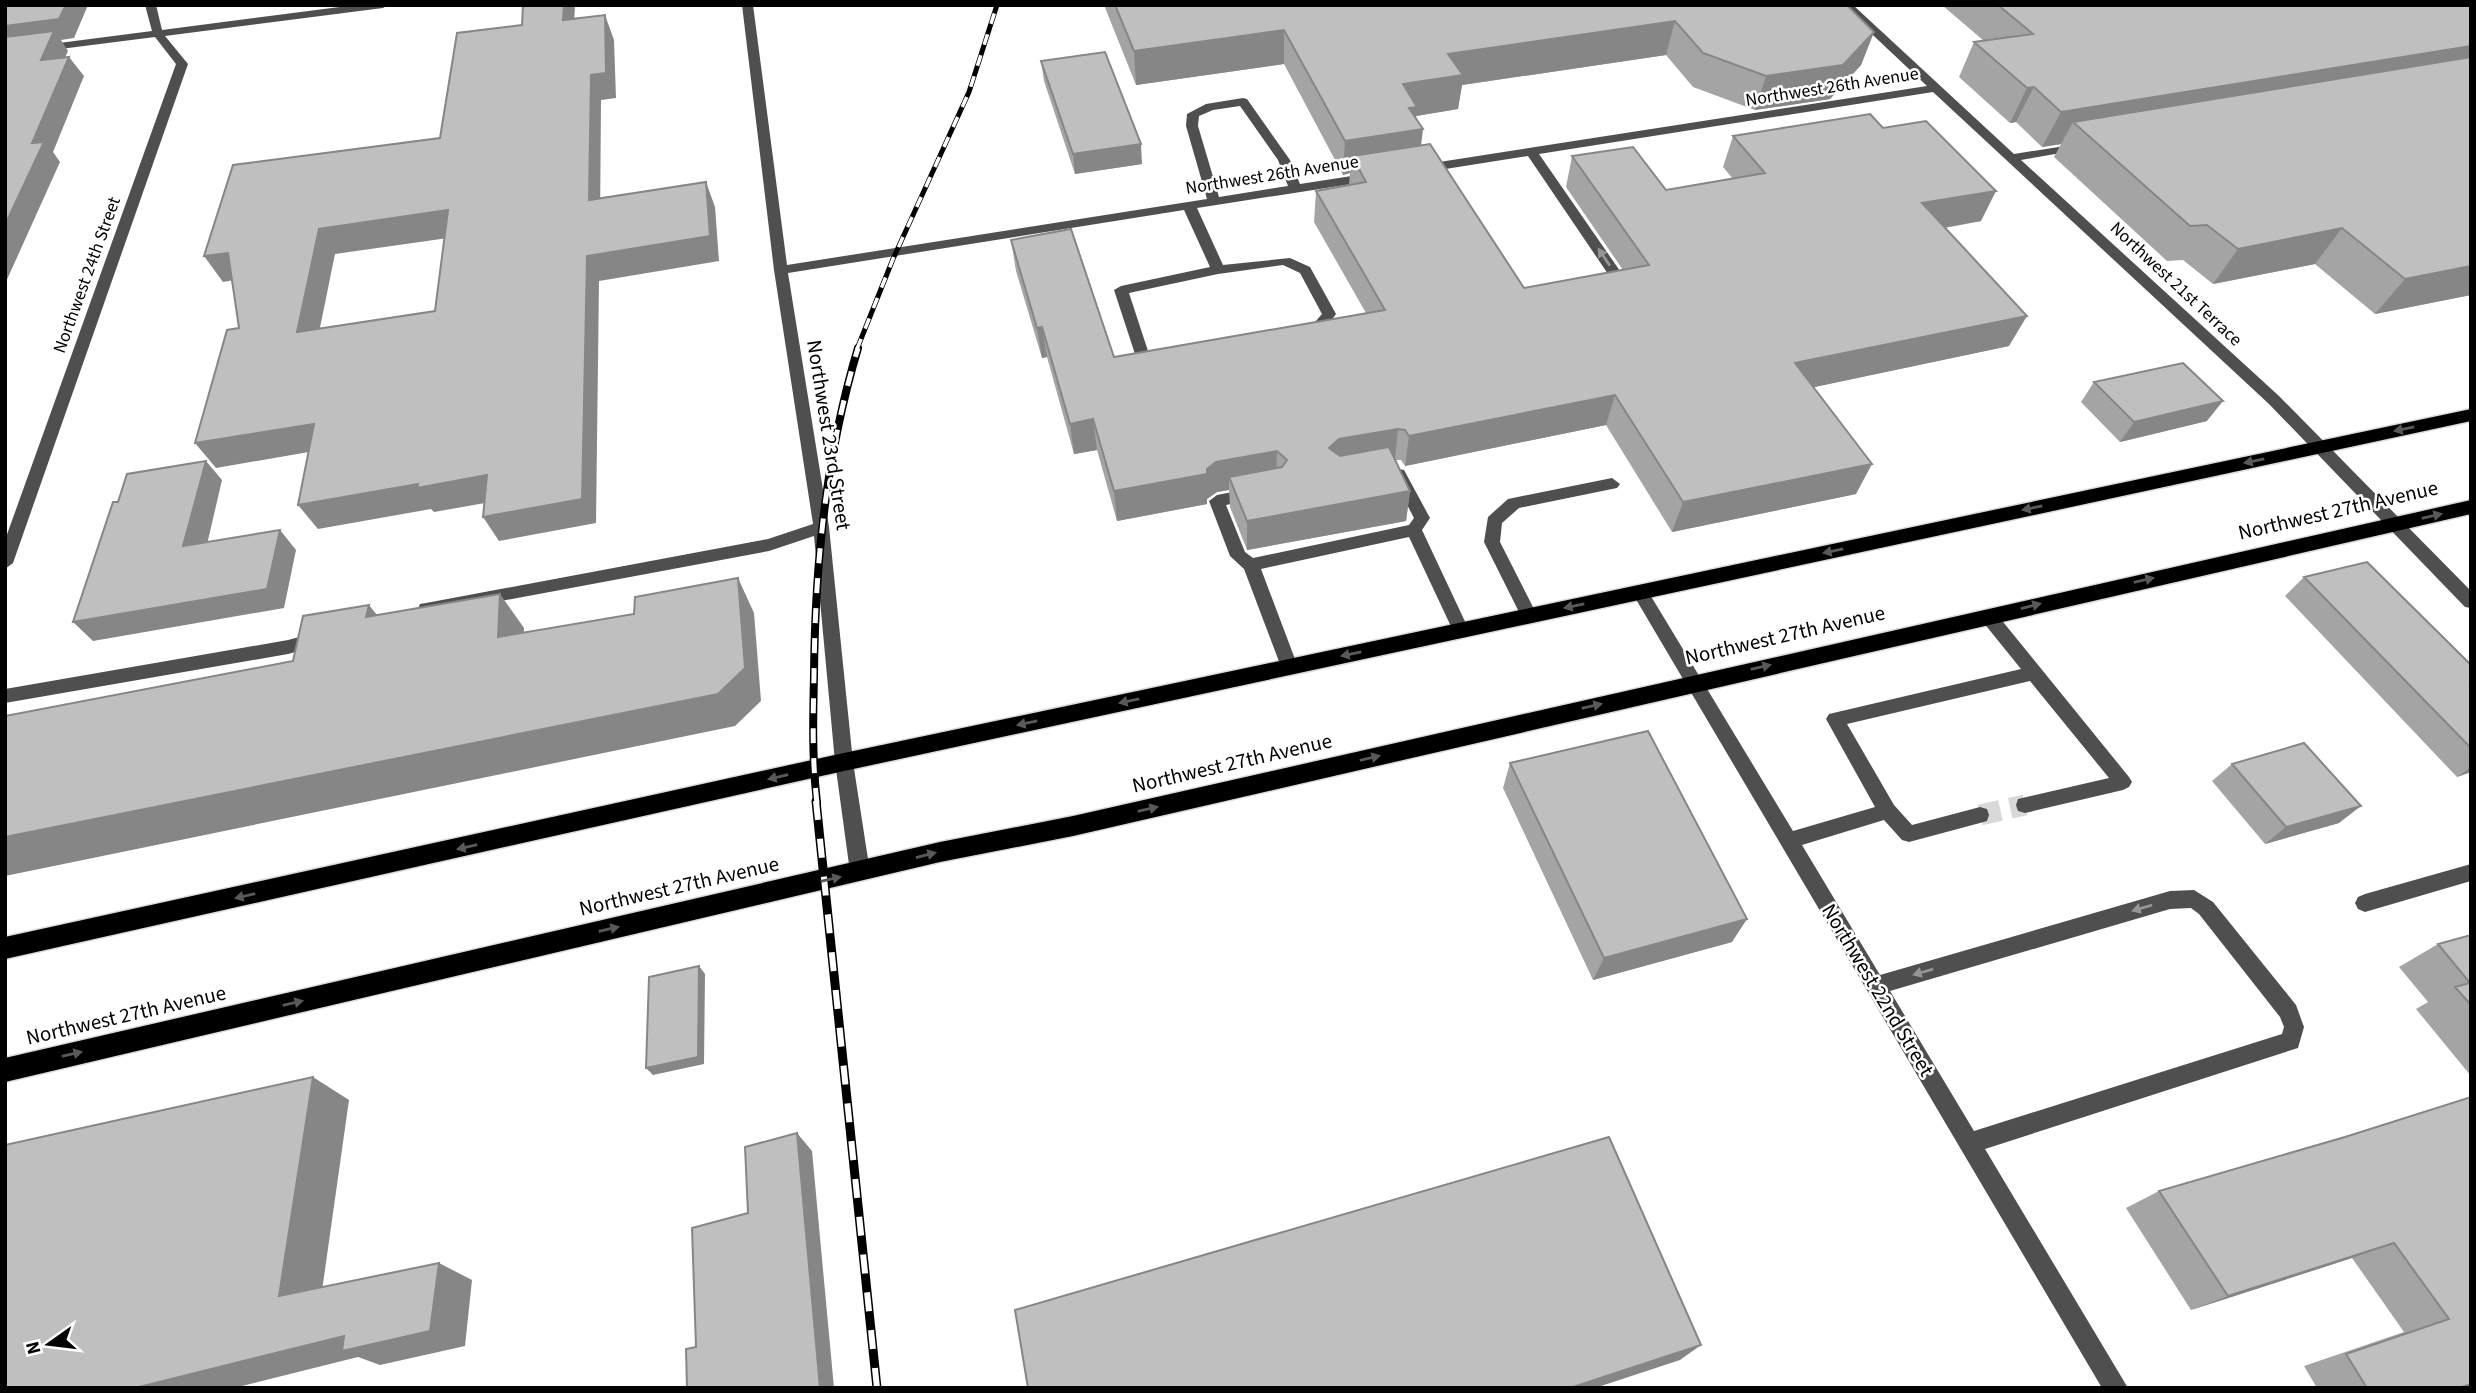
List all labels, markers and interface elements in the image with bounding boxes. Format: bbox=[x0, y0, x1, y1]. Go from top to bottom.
street label: Northwest 26th Avenue bbox=[1744, 61, 1920, 113]
street label: Northwest 26th Avenue bbox=[1184, 149, 1360, 201]
street label: Northwest 24th Street bbox=[47, 193, 127, 357]
street label: Northwest 21st Terrace bbox=[2104, 216, 2248, 352]
one-way arrow bbox=[1597, 248, 1611, 266]
street label: Northwest 23rd Street bbox=[799, 338, 859, 532]
one-way arrow bbox=[2393, 424, 2415, 435]
one-way arrow bbox=[2243, 456, 2265, 467]
street label: Northwest 27th Avenue bbox=[2235, 472, 2441, 548]
one-way arrow bbox=[2021, 503, 2043, 514]
one-way arrow bbox=[2421, 510, 2443, 521]
one-way arrow bbox=[1822, 545, 1844, 556]
one-way arrow bbox=[2133, 574, 2155, 585]
street label: Northwest 27th Avenue bbox=[1682, 597, 1888, 673]
one-way arrow bbox=[1563, 600, 1585, 611]
one-way arrow bbox=[2020, 600, 2042, 611]
one-way arrow bbox=[1340, 648, 1362, 659]
one-way arrow bbox=[1750, 662, 1772, 673]
one-way arrow bbox=[1118, 696, 1140, 707]
one-way arrow bbox=[1581, 701, 1603, 712]
one-way arrow bbox=[1016, 718, 1038, 729]
street label: Northwest 27th Avenue bbox=[1129, 725, 1335, 801]
one-way arrow bbox=[1359, 753, 1381, 764]
one-way arrow bbox=[767, 772, 789, 783]
one-way arrow bbox=[1137, 803, 1159, 814]
one-way arrow bbox=[456, 841, 478, 852]
street label: Northwest 27th Avenue bbox=[576, 848, 782, 924]
one-way arrow bbox=[915, 849, 937, 860]
one-way arrow bbox=[820, 873, 842, 884]
one-way arrow bbox=[234, 891, 256, 902]
street label: Northwest 22nd Street bbox=[1814, 898, 1942, 1082]
one-way arrow bbox=[2131, 903, 2152, 913]
one-way arrow bbox=[598, 923, 620, 934]
one-way arrow bbox=[1912, 967, 1933, 977]
street label: Northwest 27th Avenue bbox=[23, 977, 229, 1053]
one-way arrow bbox=[282, 997, 304, 1008]
one-way arrow bbox=[61, 1049, 83, 1060]
north arrow bbox=[14, 1309, 84, 1379]
text: N bbox=[19, 1338, 49, 1357]

